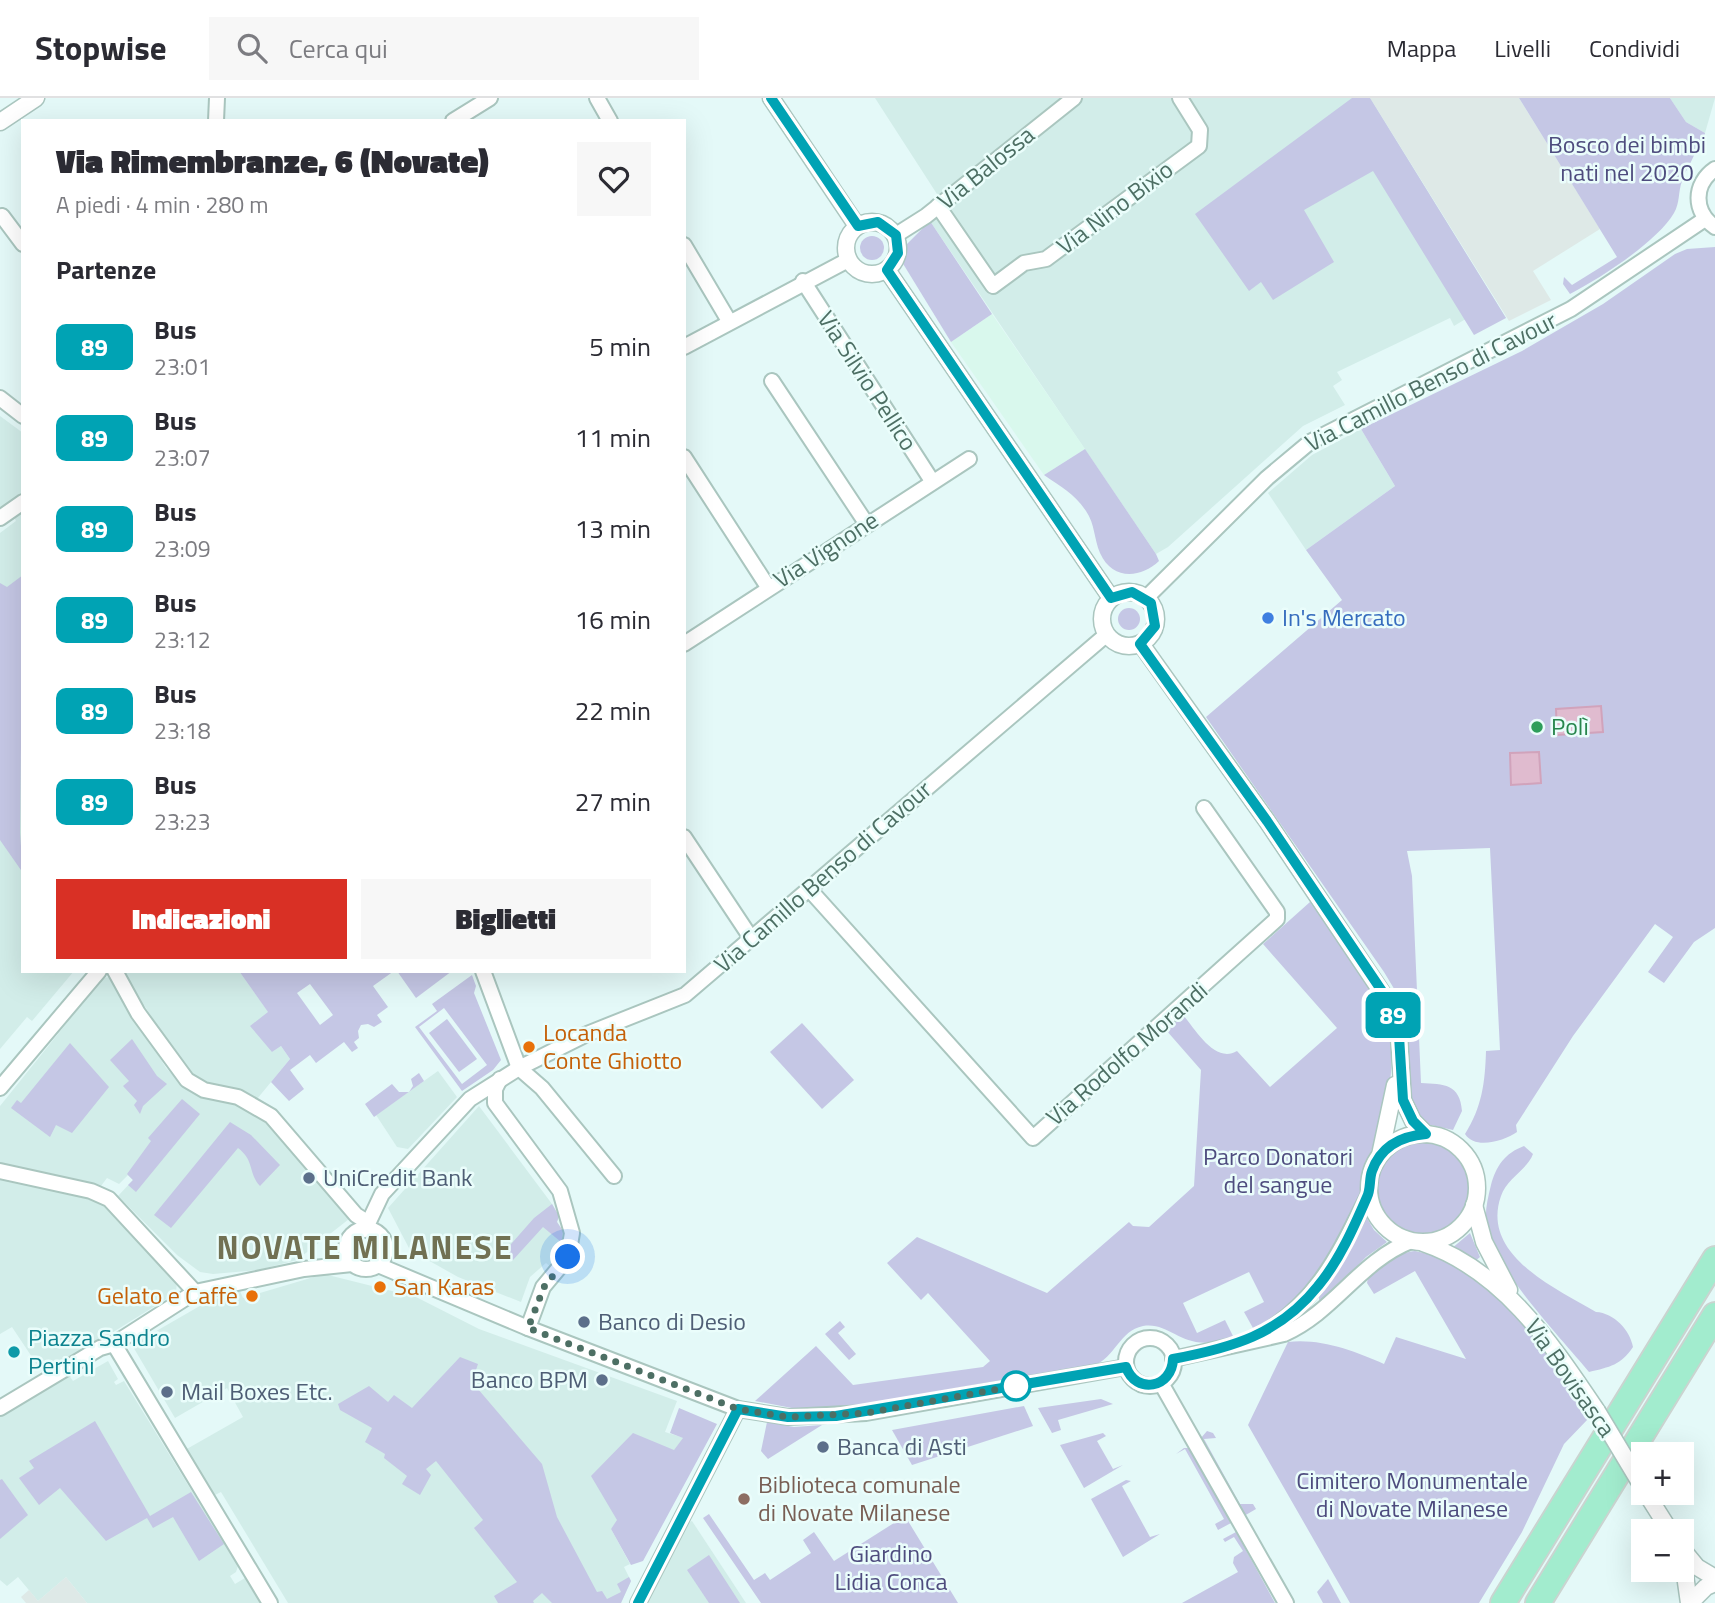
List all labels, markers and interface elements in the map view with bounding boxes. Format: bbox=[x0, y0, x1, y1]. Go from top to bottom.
search box bbox=[209, 17, 699, 80]
text: Stopwise bbox=[35, 23, 167, 73]
icon: search bbox=[233, 29, 271, 67]
text: Cerca qui bbox=[289, 29, 388, 68]
text: Mappa bbox=[1387, 30, 1456, 66]
text: Livelli bbox=[1494, 30, 1551, 66]
text: Condividi bbox=[1589, 30, 1680, 66]
street label: Via Balossa bbox=[929, 117, 1042, 218]
park label: Bosco dei bimbi nati nel 2020 bbox=[1548, 126, 1706, 190]
text: Via Rimembranze, 6 (Novate) bbox=[56, 136, 489, 186]
button: heart bbox=[577, 142, 651, 216]
street label: Via Nino Bixio bbox=[1049, 151, 1180, 263]
text: A piedi · 4 min · 280 m bbox=[56, 187, 268, 222]
text: Partenze bbox=[56, 250, 156, 289]
street label: Via Camillo Benso di Cavour bbox=[1298, 302, 1563, 460]
street label: Via Silvio Pellico bbox=[809, 303, 927, 458]
text: Bus bbox=[154, 310, 196, 349]
text: 5 min bbox=[589, 327, 651, 366]
text: 89 bbox=[81, 329, 108, 365]
text: 23:01 bbox=[154, 349, 211, 384]
text: Bus bbox=[154, 401, 196, 440]
text: 11 min bbox=[575, 418, 651, 457]
text: 89 bbox=[81, 420, 108, 456]
text: 23:07 bbox=[154, 440, 211, 475]
text: Bus bbox=[154, 492, 196, 531]
street label: Via Vignone bbox=[766, 502, 885, 597]
text: 13 min bbox=[575, 509, 651, 548]
text: 89 bbox=[81, 511, 108, 547]
text: 23:09 bbox=[154, 531, 211, 566]
text: Bus bbox=[154, 583, 196, 622]
place label: In's Mercato bbox=[1282, 599, 1406, 635]
text: 16 min bbox=[575, 600, 651, 639]
text: 89 bbox=[81, 602, 108, 638]
marker: In's Mercato bbox=[1260, 610, 1276, 626]
text: 23:12 bbox=[154, 622, 211, 657]
text: Bus bbox=[154, 674, 196, 713]
text: 22 min bbox=[575, 691, 651, 730]
text: 89 bbox=[81, 693, 108, 729]
place label: Polì bbox=[1551, 708, 1589, 744]
text: 23:18 bbox=[154, 713, 211, 748]
marker: Polì bbox=[1529, 719, 1545, 735]
text: Bus bbox=[154, 765, 196, 804]
street label: Via Camillo Benso di Cavour bbox=[706, 771, 939, 981]
text: 27 min bbox=[575, 782, 651, 821]
text: 89 bbox=[81, 784, 108, 820]
text: 23:23 bbox=[154, 804, 211, 839]
button: Indicazioni bbox=[56, 879, 347, 959]
button: Biglietti bbox=[361, 879, 651, 959]
street label: Via Rodolfo Morandi bbox=[1037, 973, 1215, 1134]
line badge: 89 bbox=[1362, 992, 1424, 1038]
text: 89 bbox=[1380, 997, 1406, 1033]
place label: Locanda Conte Ghiotto bbox=[543, 1014, 682, 1078]
marker: Locanda Conte Ghiotto bbox=[521, 1039, 537, 1055]
park label: Parco Donatori del sangue bbox=[1203, 1138, 1353, 1202]
place label: UniCredit Bank bbox=[323, 1159, 473, 1195]
marker: UniCredit Bank bbox=[301, 1170, 317, 1186]
district label: NOVATE MILANESE bbox=[217, 1223, 513, 1271]
your location bbox=[550, 1239, 585, 1274]
place label: San Karas bbox=[394, 1268, 494, 1304]
place label: Gelato e Caffè bbox=[97, 1277, 238, 1313]
marker: San Karas bbox=[372, 1279, 388, 1295]
marker: Gelato e Caffè bbox=[244, 1288, 260, 1304]
place label: Banco di Desio bbox=[598, 1303, 746, 1339]
street label: Via Bovisasca bbox=[1517, 1311, 1625, 1444]
marker: Banco di Desio bbox=[576, 1314, 592, 1330]
place label: Piazza Sandro Pertini bbox=[28, 1319, 170, 1383]
marker: Piazza Sandro Pertini bbox=[6, 1344, 22, 1360]
place label: Banco BPM bbox=[471, 1361, 588, 1397]
unlabelled marker bbox=[1001, 1371, 1031, 1401]
marker: Banco BPM bbox=[594, 1372, 610, 1388]
place label: Mail Boxes Etc. bbox=[181, 1373, 333, 1409]
marker: Mail Boxes Etc. bbox=[159, 1384, 175, 1400]
place label: Banca di Asti bbox=[837, 1428, 967, 1464]
marker: Banca di Asti bbox=[815, 1439, 831, 1455]
map controls bbox=[1631, 1442, 1694, 1582]
button: + bbox=[1631, 1442, 1694, 1505]
park label: Cimitero Monumentale di Novate Milanese bbox=[1296, 1462, 1528, 1526]
place label: Biblioteca comunale di Novate Milanese bbox=[758, 1466, 961, 1530]
marker: Biblioteca comunale di Novate Milanese bbox=[736, 1491, 752, 1507]
button: − bbox=[1631, 1519, 1694, 1582]
park label: Giardino Lidia Conca bbox=[835, 1535, 947, 1599]

